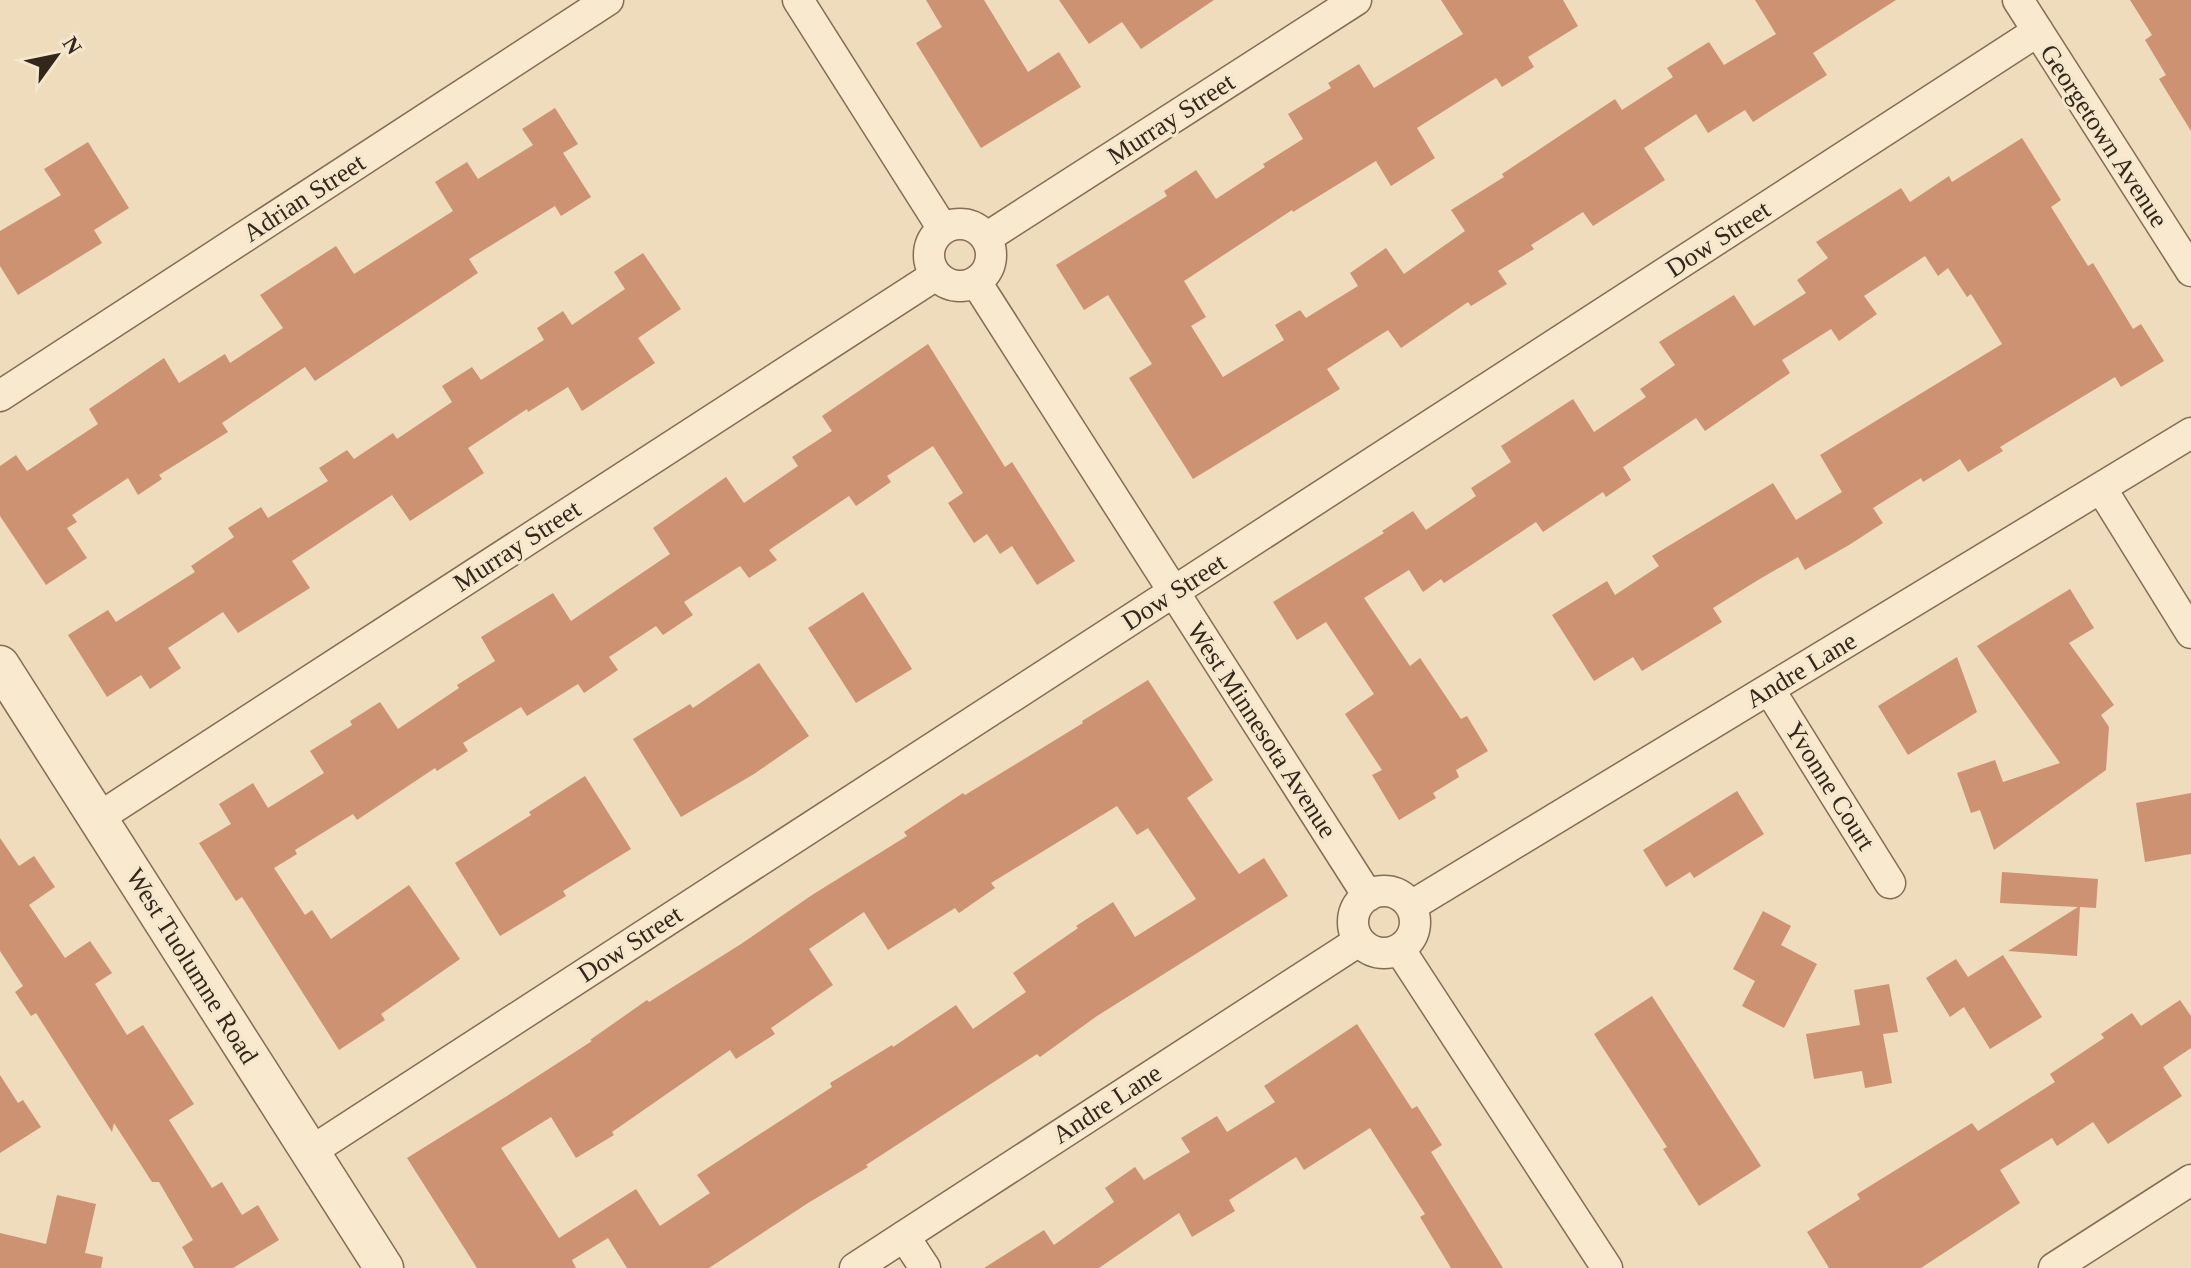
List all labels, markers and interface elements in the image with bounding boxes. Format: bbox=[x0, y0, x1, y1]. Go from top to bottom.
north arrow bbox=[16, 16, 96, 96]
text: N bbox=[58, 32, 87, 59]
street label: Georgetown Avenue bbox=[2034, 39, 2174, 233]
street label: Murray Street bbox=[1102, 67, 1240, 171]
street label: Adrian Street bbox=[238, 147, 371, 248]
street label: Dow Street bbox=[1661, 194, 1776, 283]
street label: Murray Street bbox=[448, 494, 586, 598]
street label: Dow Street bbox=[1117, 547, 1232, 636]
street label: West Minnesota Avenue bbox=[1181, 617, 1343, 843]
street label: Andre Lane bbox=[1741, 626, 1861, 714]
street label: Yvonne Court bbox=[1779, 717, 1881, 856]
street label: West Tuolumne Road bbox=[120, 863, 264, 1069]
street label: Dow Street bbox=[573, 899, 688, 988]
street label: Andre Lane bbox=[1047, 1058, 1167, 1150]

